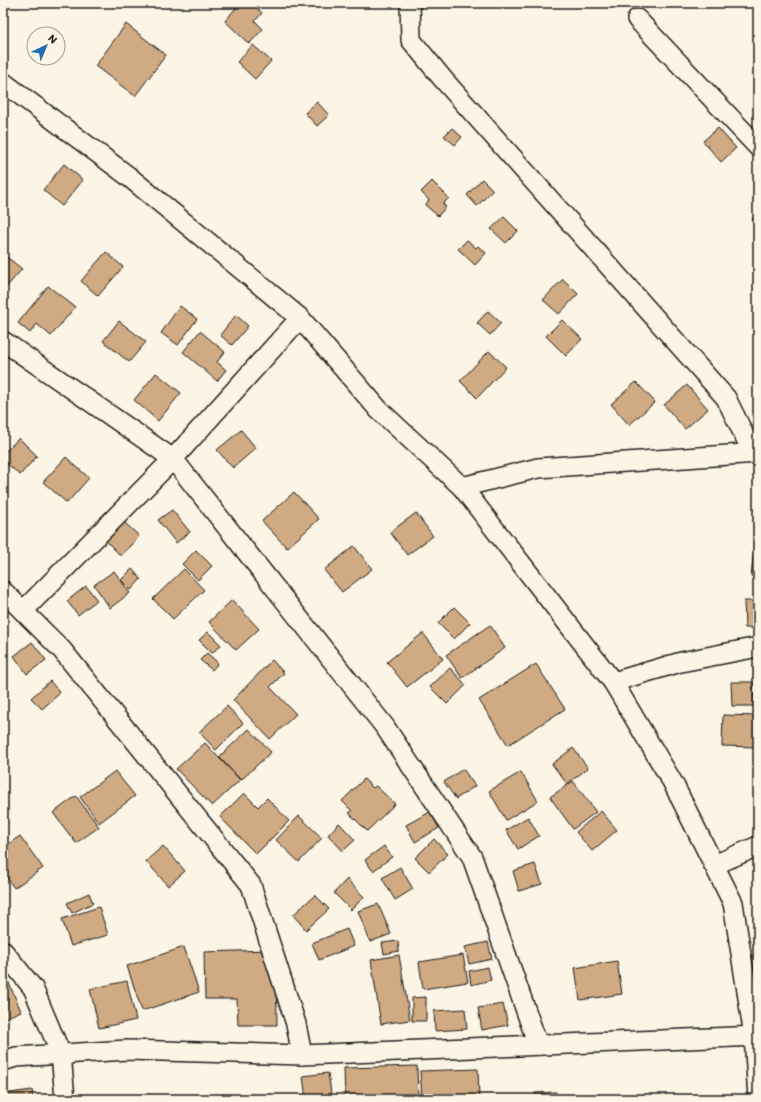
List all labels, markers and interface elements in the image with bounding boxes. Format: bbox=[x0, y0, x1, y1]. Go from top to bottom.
north arrow bbox=[26, 26, 66, 66]
text: N bbox=[45, 32, 60, 46]

